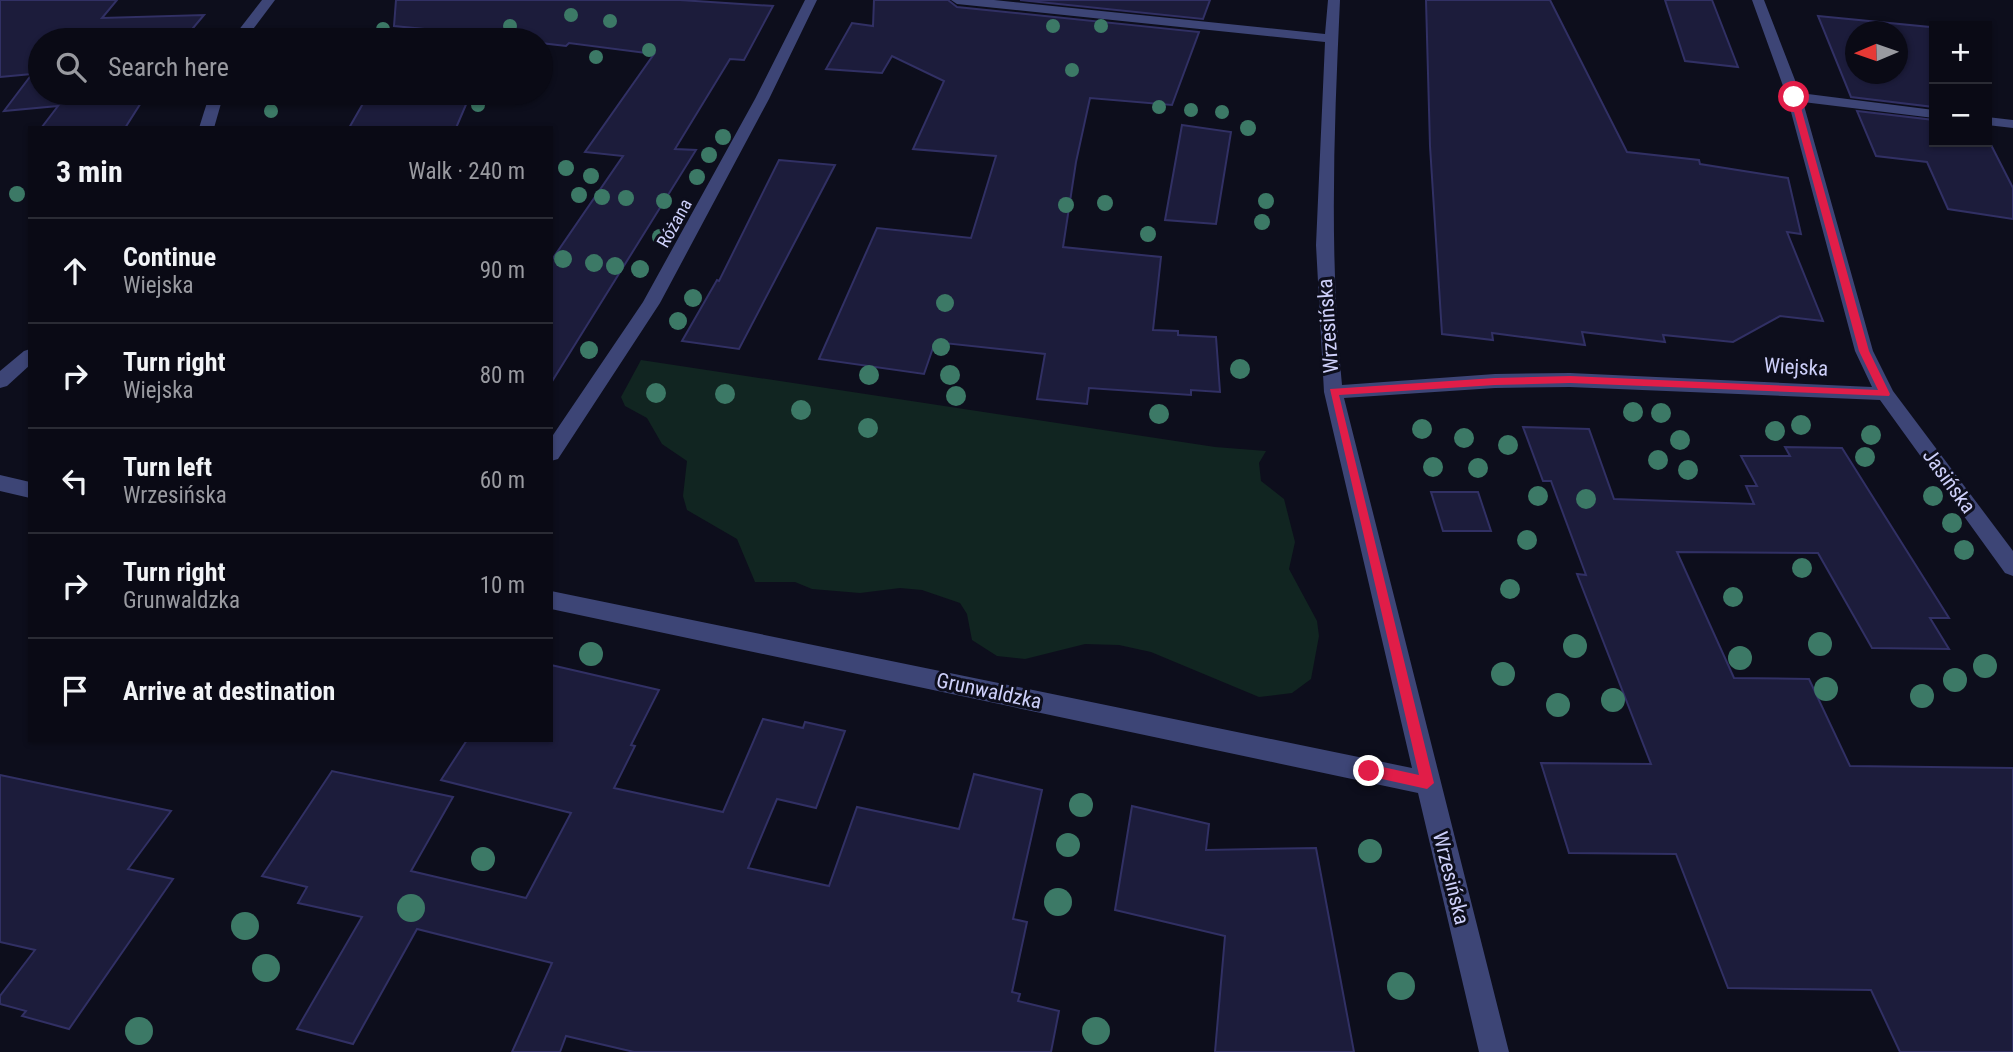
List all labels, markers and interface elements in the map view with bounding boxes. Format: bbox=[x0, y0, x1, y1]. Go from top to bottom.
north arrow bbox=[1845, 21, 1908, 84]
map controls bbox=[1929, 21, 1992, 147]
button: + bbox=[1929, 21, 1992, 84]
search box bbox=[28, 28, 553, 105]
icon: search bbox=[52, 48, 90, 86]
text: Search here bbox=[108, 52, 229, 82]
route start bbox=[1778, 81, 1809, 112]
button: − bbox=[1929, 84, 1992, 147]
text: 3 min bbox=[56, 154, 123, 189]
text: Walk · 240 m bbox=[408, 158, 525, 185]
street label: Różana bbox=[652, 195, 696, 251]
text: Continue bbox=[123, 242, 216, 272]
icon: ahead bbox=[56, 252, 94, 290]
text: 90 m bbox=[480, 257, 525, 284]
text: Wiejska bbox=[123, 272, 194, 299]
street label: Wrzesińska bbox=[1313, 278, 1343, 374]
text: Turn right bbox=[123, 347, 225, 377]
street label: Wiejska bbox=[1763, 353, 1829, 381]
icon: right bbox=[56, 357, 94, 395]
text: 80 m bbox=[480, 362, 525, 389]
text: Wiejska bbox=[123, 377, 194, 404]
street label: Jasińska bbox=[1918, 444, 1980, 518]
text: Turn left bbox=[123, 452, 212, 482]
icon: left bbox=[56, 462, 94, 500]
text: 60 m bbox=[480, 467, 525, 494]
text: Wrzesińska bbox=[123, 482, 227, 509]
text: Turn right bbox=[123, 557, 225, 587]
icon: right bbox=[56, 567, 94, 605]
text: 10 m bbox=[480, 572, 525, 599]
text: Grunwaldzka bbox=[123, 587, 240, 614]
street label: Grunwaldzka bbox=[934, 668, 1044, 714]
icon: arrive bbox=[56, 672, 94, 710]
text: Arrive at destination bbox=[123, 676, 335, 706]
route end bbox=[1353, 755, 1384, 786]
street label: Wrzesińska bbox=[1428, 829, 1474, 927]

